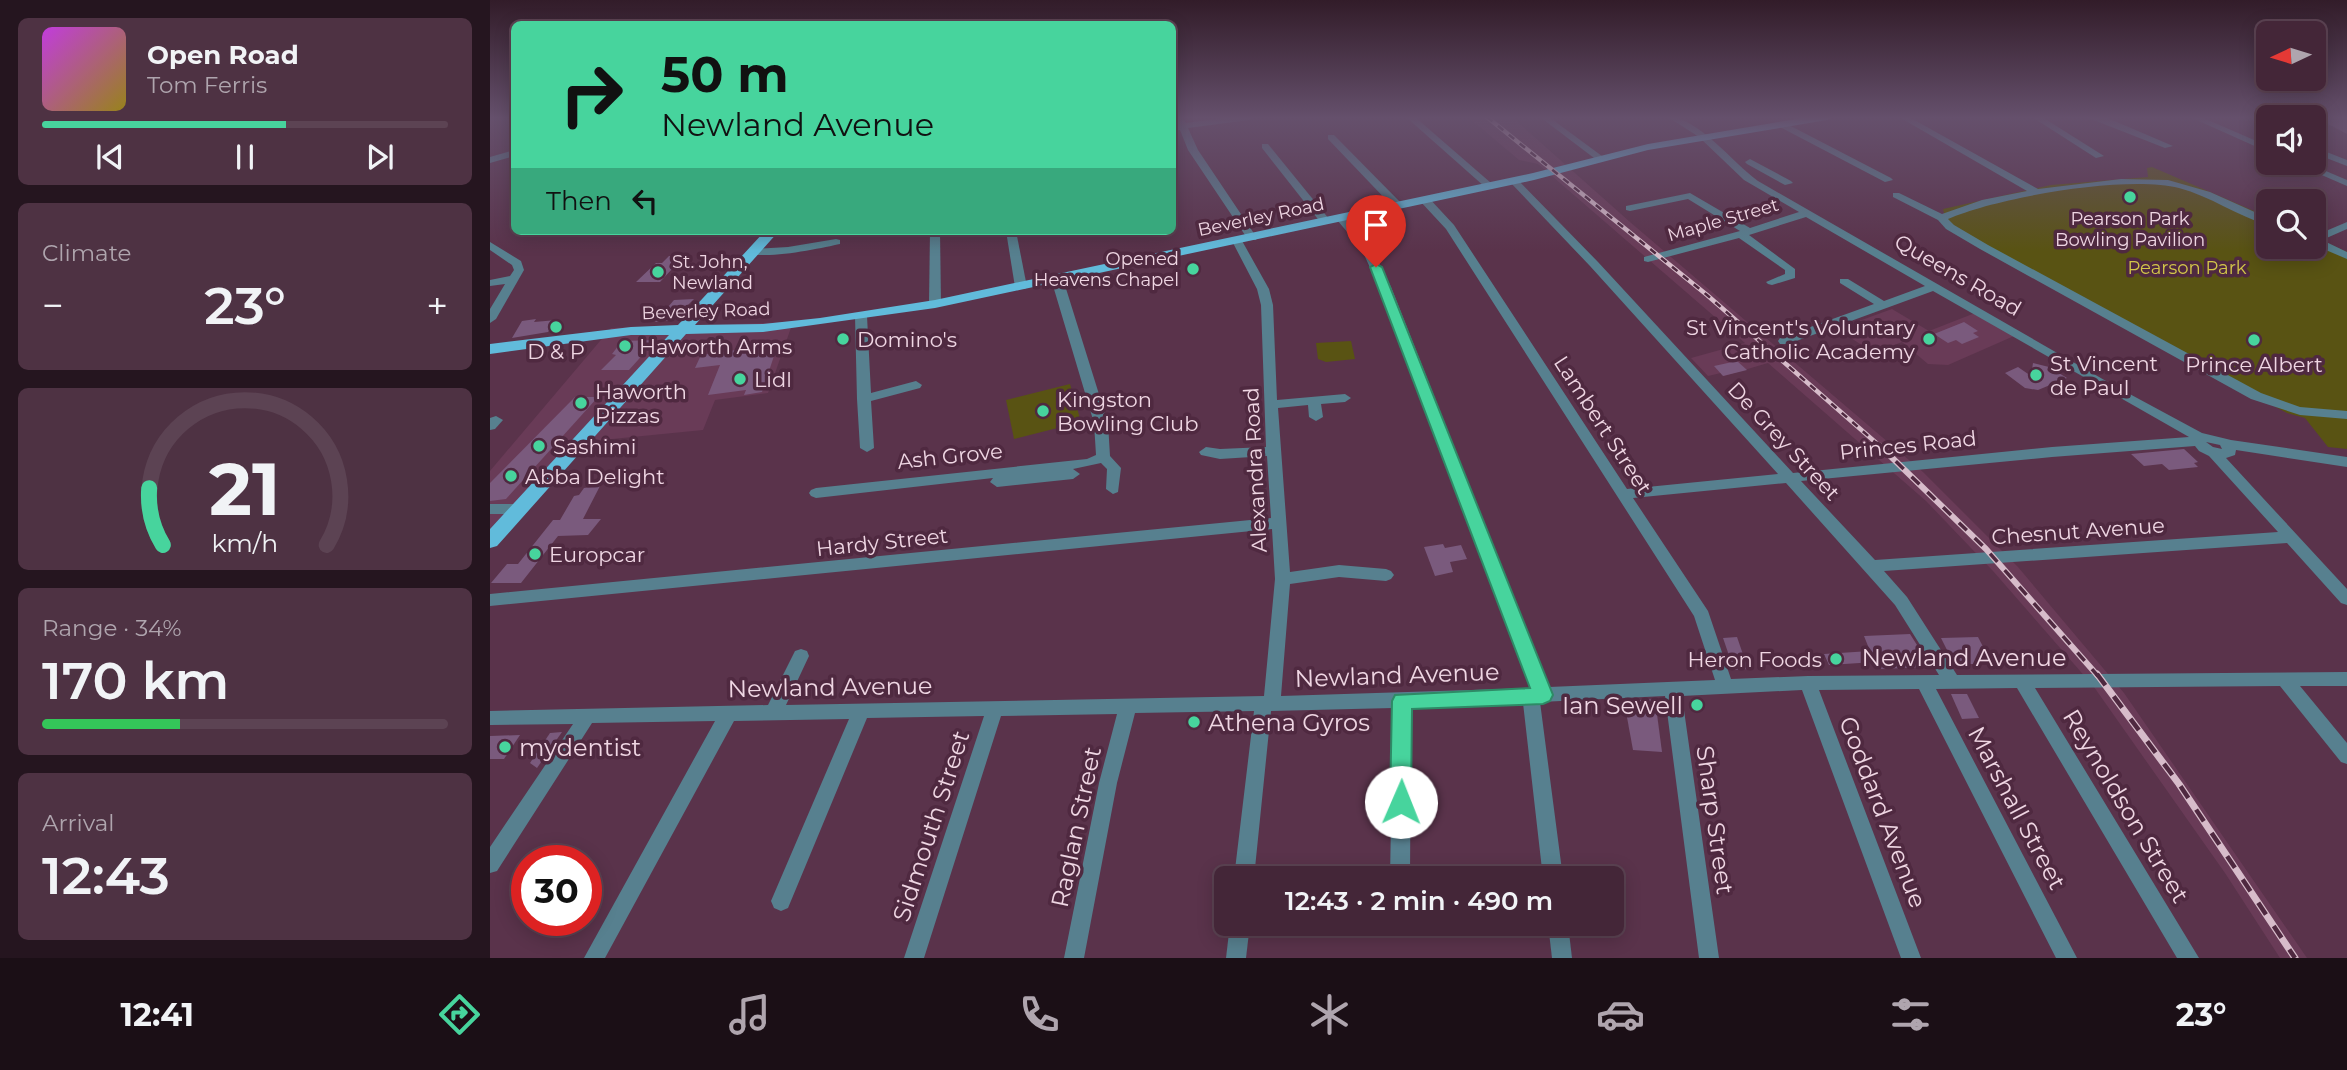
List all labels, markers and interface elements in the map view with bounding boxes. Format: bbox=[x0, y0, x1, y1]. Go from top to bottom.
north arrow bbox=[2256, 21, 2326, 91]
map controls bbox=[2256, 21, 2326, 259]
text: Open Road bbox=[147, 39, 299, 71]
text: 50 m bbox=[661, 45, 789, 104]
icon: right bbox=[546, 49, 637, 140]
text: Tom Ferris bbox=[147, 71, 267, 99]
text: Newland Avenue bbox=[661, 105, 934, 144]
button: sound bbox=[2256, 105, 2326, 175]
icon: previous bbox=[91, 138, 129, 176]
icon: pause bbox=[226, 138, 264, 176]
icon: next bbox=[361, 138, 399, 176]
icon: left bbox=[626, 182, 664, 220]
text: Then bbox=[546, 185, 612, 217]
marker: Pearson Park Bowling Pavilion bbox=[2122, 189, 2138, 205]
button: search bbox=[2256, 189, 2326, 259]
street label: Beverley Road bbox=[1196, 193, 1326, 241]
street label: Maple Street bbox=[1665, 194, 1781, 246]
pin bbox=[1346, 195, 1406, 267]
icon: arrive bbox=[1357, 206, 1395, 244]
place label: Pearson Park Bowling Pavilion bbox=[2055, 208, 2205, 251]
street label: Queens Road bbox=[1890, 229, 2026, 321]
text: Climate bbox=[42, 239, 131, 267]
place label: Opened Heavens Chapel bbox=[1034, 248, 1179, 291]
place label: St. John, Newland bbox=[672, 251, 753, 294]
park label: Pearson Park bbox=[2127, 257, 2247, 279]
marker: Opened Heavens Chapel bbox=[1185, 261, 1201, 277]
marker: St. John, Newland bbox=[650, 264, 666, 280]
text: 23° bbox=[204, 274, 286, 337]
text: − bbox=[42, 282, 64, 329]
text: + bbox=[426, 282, 448, 329]
street label: Beverley Road bbox=[641, 298, 771, 324]
place label: St Vincent's Voluntary Catholic Academy bbox=[1686, 315, 1916, 364]
marker: D & P bbox=[548, 319, 564, 335]
place label: Domino's bbox=[857, 327, 957, 352]
marker: Domino's bbox=[835, 331, 851, 347]
marker: St Vincent's Voluntary Catholic Academy bbox=[1921, 331, 1937, 347]
marker: Prince Albert bbox=[2246, 332, 2262, 348]
place label: Haworth Arms bbox=[639, 334, 792, 359]
marker: Haworth Arms bbox=[617, 338, 633, 354]
place label: D & P bbox=[527, 339, 585, 364]
street label: Lambert Street bbox=[1549, 351, 1657, 499]
place label: St Vincent de Paul bbox=[2050, 351, 2158, 400]
place label: Prince Albert bbox=[2185, 352, 2323, 377]
place label: Lidl bbox=[754, 367, 792, 392]
marker: St Vincent de Paul bbox=[2028, 367, 2044, 383]
marker: Lidl bbox=[732, 371, 748, 387]
street label: De Grey Street bbox=[1723, 377, 1845, 505]
place label: Haworth Pizzas bbox=[595, 379, 687, 428]
place label: Kingston Bowling Club bbox=[1057, 387, 1198, 436]
street label: Alexandra Road bbox=[1238, 387, 1272, 553]
marker: Haworth Pizzas bbox=[573, 395, 589, 411]
marker: Kingston Bowling Club bbox=[1035, 403, 1051, 419]
street label: Princes Road bbox=[1838, 425, 1978, 465]
place label: Sashimi bbox=[553, 434, 636, 459]
marker: Sashimi bbox=[531, 438, 547, 454]
street label: Ash Grove bbox=[896, 438, 1004, 474]
text: 21 bbox=[209, 445, 281, 533]
place label: Abba Delight bbox=[525, 464, 665, 489]
marker: Abba Delight bbox=[503, 468, 519, 484]
street label: Chesnut Avenue bbox=[1991, 512, 2165, 550]
street label: Hardy Street bbox=[815, 523, 949, 561]
text: km/h bbox=[212, 528, 278, 558]
place label: Europcar bbox=[549, 542, 645, 567]
marker: Europcar bbox=[527, 546, 543, 562]
text: Range · 34% bbox=[42, 614, 182, 642]
street label: Newland Avenue bbox=[1862, 643, 2066, 672]
place label: Heron Foods bbox=[1687, 647, 1822, 672]
text: 170 km bbox=[42, 649, 229, 712]
marker: Heron Foods bbox=[1828, 651, 1844, 667]
street label: Newland Avenue bbox=[1294, 657, 1500, 693]
street label: Newland Avenue bbox=[727, 671, 933, 703]
place label: Ian Sewell bbox=[1562, 691, 1683, 720]
marker: Ian Sewell bbox=[1689, 697, 1705, 713]
street label: Reynoldson Street bbox=[2057, 704, 2195, 908]
place label: Athena Gyros bbox=[1208, 708, 1370, 737]
street label: Goddard Avenue bbox=[1833, 712, 1933, 912]
marker: Athena Gyros bbox=[1186, 714, 1202, 730]
street label: Marshall Street bbox=[1962, 721, 2072, 895]
street label: Sidmouth Street bbox=[886, 727, 976, 925]
place label: mydentist bbox=[519, 733, 642, 762]
marker: mydentist bbox=[497, 739, 513, 755]
street label: Raglan Street bbox=[1045, 744, 1107, 910]
street label: Sharp Street bbox=[1690, 744, 1740, 896]
position arrow bbox=[1364, 765, 1438, 839]
text: Arrival bbox=[42, 809, 115, 837]
text: 12:43 bbox=[42, 844, 170, 907]
speed limit sign: 30 bbox=[511, 845, 602, 936]
text: 12:43 · 2 min · 490 m bbox=[1285, 885, 1553, 917]
icon: directions bbox=[435, 990, 484, 1039]
icon: music bbox=[725, 990, 774, 1039]
icon: phone bbox=[1015, 990, 1064, 1039]
icon: climate bbox=[1305, 990, 1354, 1039]
icon: car bbox=[1596, 990, 1645, 1039]
icon: filters bbox=[1886, 990, 1935, 1039]
text: 12:41 bbox=[121, 995, 194, 1034]
text: 23° bbox=[2176, 995, 2226, 1034]

